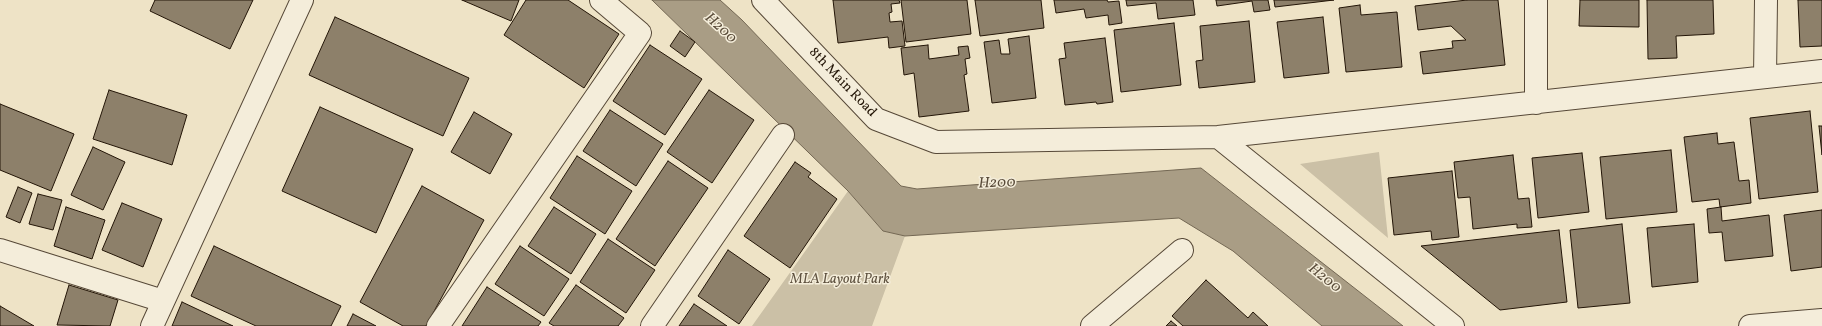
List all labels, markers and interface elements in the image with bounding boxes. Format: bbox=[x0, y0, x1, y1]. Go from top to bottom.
water label: H200 bbox=[700, 10, 740, 48]
street label: 8th Main Road bbox=[805, 45, 879, 121]
water label: H200 bbox=[978, 174, 1016, 194]
water label: H200 bbox=[1304, 260, 1344, 298]
park label: MLA Layout Park bbox=[790, 272, 890, 288]

